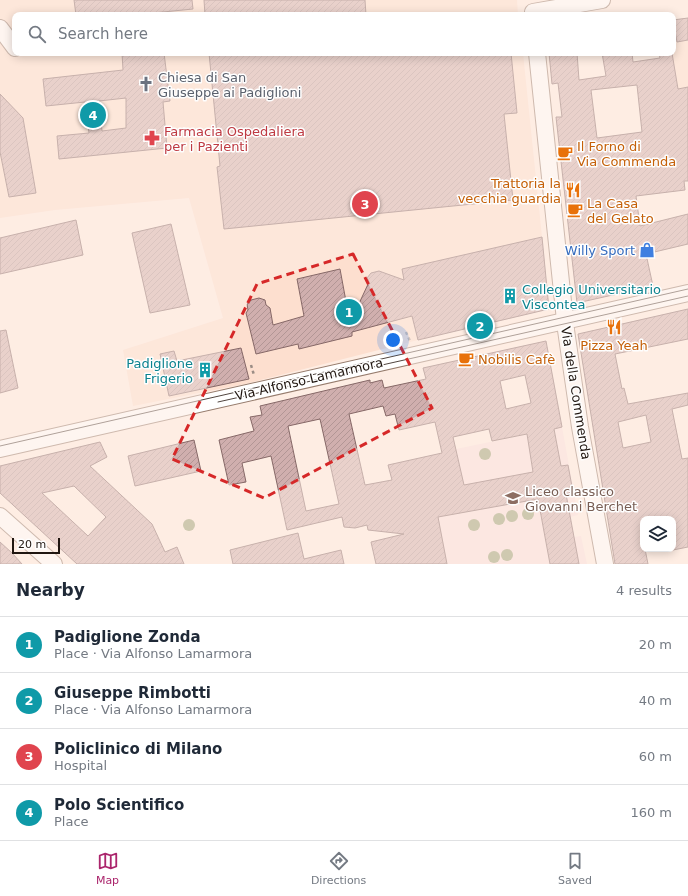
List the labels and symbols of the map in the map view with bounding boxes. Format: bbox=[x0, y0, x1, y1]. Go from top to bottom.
place label: Chiesa di San Giuseppe ai Padiglioni bbox=[158, 70, 301, 100]
church icon: Chiesa di San Giuseppe ai Padiglioni bbox=[137, 75, 155, 93]
pin: 4 bbox=[80, 100, 106, 130]
place label: Farmacia Ospedaliera per i Pazienti bbox=[164, 124, 305, 154]
pharmacy icon: Farmacia Ospedaliera per i Pazienti bbox=[143, 129, 161, 147]
place label: Il Forno di Via Commenda bbox=[577, 139, 676, 169]
cafe icon: Il Forno di Via Commenda bbox=[556, 144, 574, 162]
place label: Trattoria la vecchia guardia bbox=[458, 176, 561, 206]
restaurant icon: Trattoria la vecchia guardia bbox=[564, 181, 582, 199]
pin: 3 bbox=[352, 189, 378, 219]
place label: La Casa del Gelato bbox=[587, 196, 654, 226]
cafe icon: La Casa del Gelato bbox=[566, 201, 584, 219]
shop icon: Willy Sport bbox=[638, 241, 656, 259]
place label: Willy Sport bbox=[565, 243, 635, 258]
place label: Collegio Universitario Viscontea bbox=[522, 282, 661, 312]
building icon: Collegio Universitario Viscontea bbox=[501, 287, 519, 305]
pin: 1 bbox=[336, 297, 362, 327]
pin: 2 bbox=[467, 311, 493, 341]
restaurant icon: Pizza Yeah bbox=[605, 318, 623, 336]
street label: Via della Commenda bbox=[558, 325, 594, 461]
your location bbox=[383, 330, 403, 350]
place label: Pizza Yeah bbox=[580, 338, 648, 353]
cafe icon: Nobilis Cafè bbox=[457, 350, 475, 368]
place label: Nobilis Cafè bbox=[478, 352, 555, 367]
street label: Via Alfonso Lamarmora bbox=[234, 355, 384, 403]
place label: Padiglione Frigerio bbox=[126, 356, 193, 386]
building icon: Padiglione Frigerio bbox=[196, 361, 214, 379]
place label: Liceo classico Giovanni Berchet bbox=[525, 484, 637, 514]
school or university icon: Liceo classico Giovanni Berchet bbox=[504, 489, 522, 507]
scale bar bbox=[12, 536, 60, 555]

